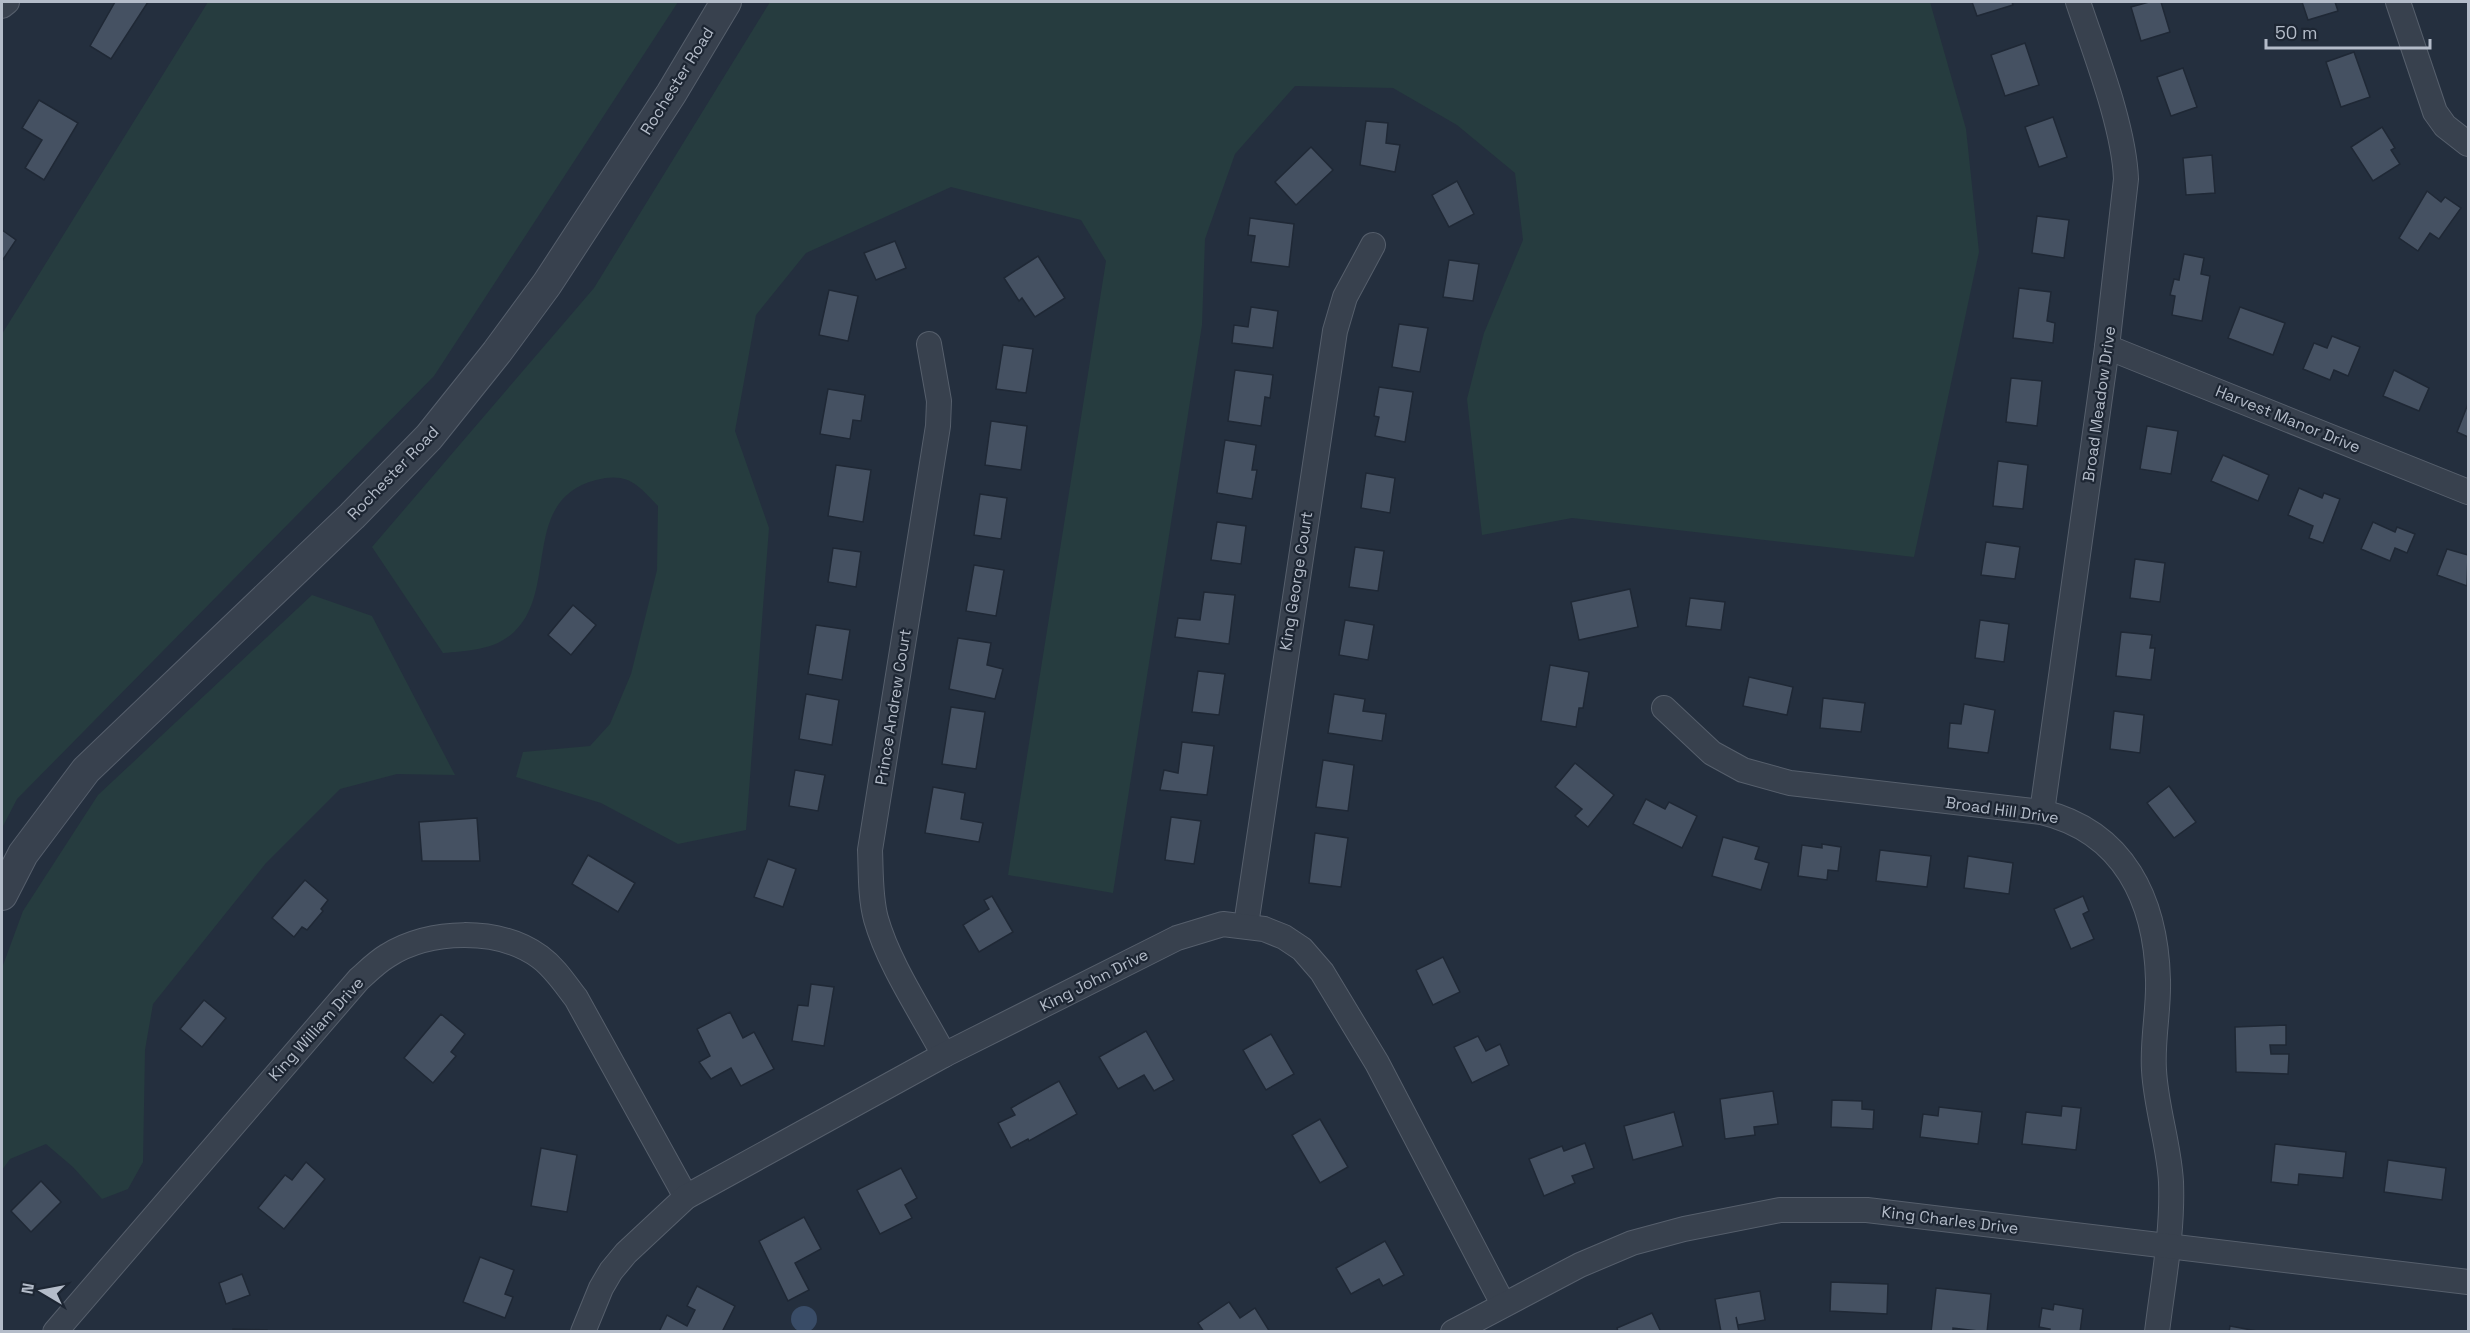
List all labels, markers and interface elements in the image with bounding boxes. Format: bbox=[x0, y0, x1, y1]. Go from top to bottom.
scale bar bbox=[2266, 12, 2430, 50]
text: 50 m bbox=[2275, 21, 2317, 44]
street label: Rochester Road bbox=[635, 23, 719, 139]
street label: Broad Meadow Drive bbox=[2078, 325, 2120, 483]
street label: Harvest Manor Drive bbox=[2212, 380, 2364, 458]
street label: Rochester Road bbox=[343, 421, 443, 525]
street label: King George Court bbox=[1275, 510, 1317, 652]
street label: Prince Andrew Court bbox=[870, 627, 916, 787]
street label: Broad Hill Drive bbox=[1944, 792, 2060, 828]
street label: King John Drive bbox=[1036, 944, 1152, 1016]
street label: King William Drive bbox=[264, 973, 368, 1085]
street label: King Charles Drive bbox=[1881, 1201, 2019, 1239]
north arrow bbox=[12, 1261, 72, 1321]
text: N bbox=[16, 1281, 39, 1296]

